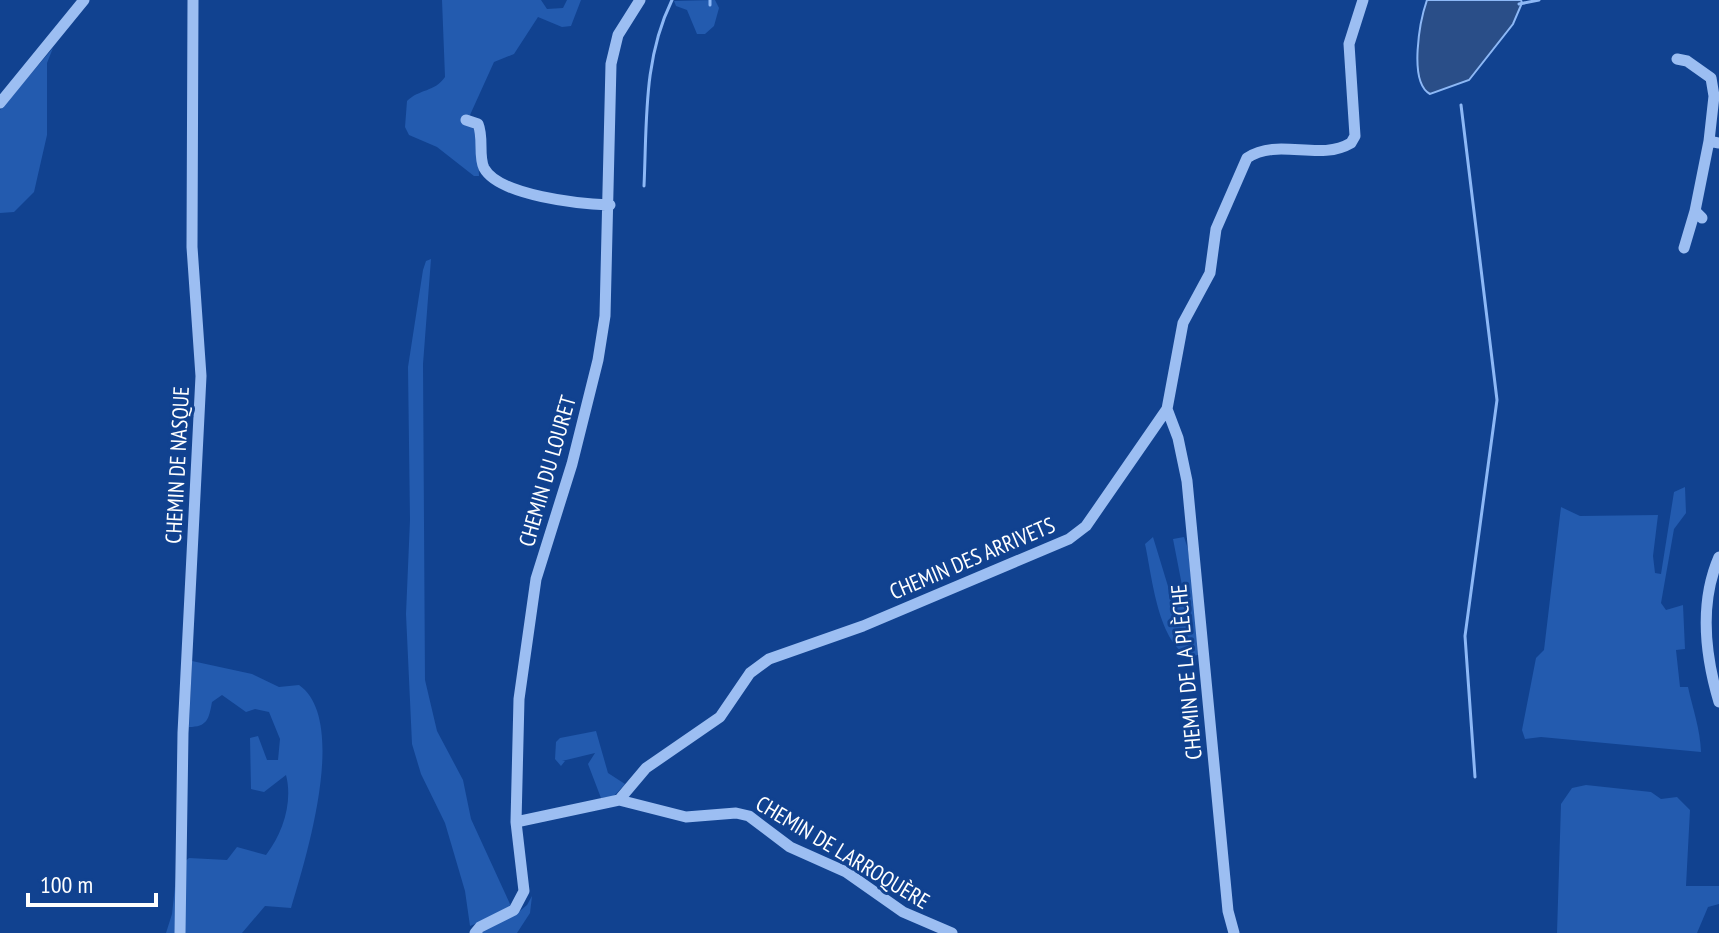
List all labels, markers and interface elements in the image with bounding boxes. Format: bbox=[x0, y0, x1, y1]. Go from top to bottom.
street label: CHEMIN DE NASQUE bbox=[159, 386, 195, 544]
street label: CHEMIN DU LOURET bbox=[512, 392, 582, 550]
street label: CHEMIN DES ARRIVETS bbox=[885, 511, 1059, 605]
street label: CHEMIN DE LA PLÈCHE bbox=[1164, 583, 1208, 761]
street label: CHEMIN DE LARROQUÈRE bbox=[751, 789, 935, 915]
scale bar bbox=[28, 857, 156, 907]
text: 100 m bbox=[40, 869, 93, 900]

